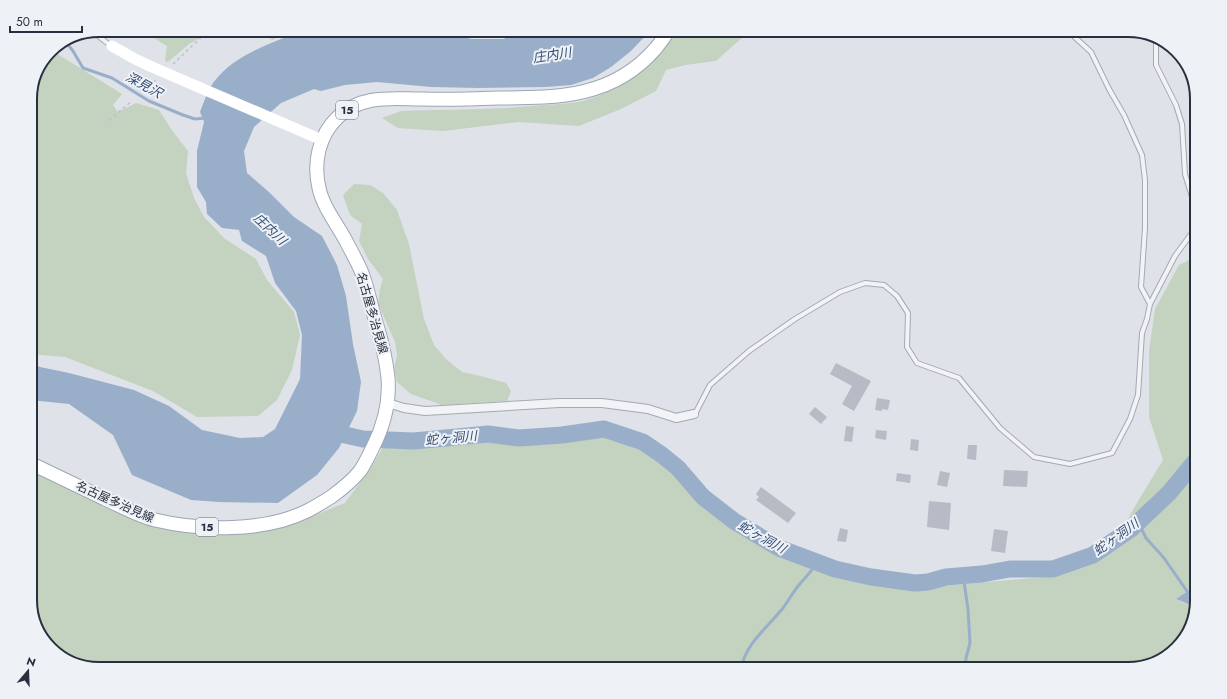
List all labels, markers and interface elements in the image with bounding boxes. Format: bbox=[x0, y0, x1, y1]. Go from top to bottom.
scale bar bbox=[10, 8, 82, 34]
text: 50 m bbox=[16, 13, 43, 31]
water label: 庄内川 bbox=[531, 42, 575, 67]
water label: 深見沢 bbox=[122, 67, 167, 104]
road number: 15 bbox=[336, 101, 358, 119]
water label: 庄内川 bbox=[249, 209, 292, 251]
street label: 名古屋多治見線 bbox=[352, 270, 392, 356]
water label: 蛇ヶ洞川 bbox=[424, 426, 480, 450]
street label: 名古屋多治見線 bbox=[73, 477, 157, 527]
water label: 蛇ヶ洞川 bbox=[1089, 513, 1144, 560]
water label: 蛇ヶ洞川 bbox=[735, 516, 791, 559]
road number: 15 bbox=[196, 518, 218, 536]
north arrow bbox=[8, 651, 48, 691]
text: N bbox=[25, 653, 38, 671]

